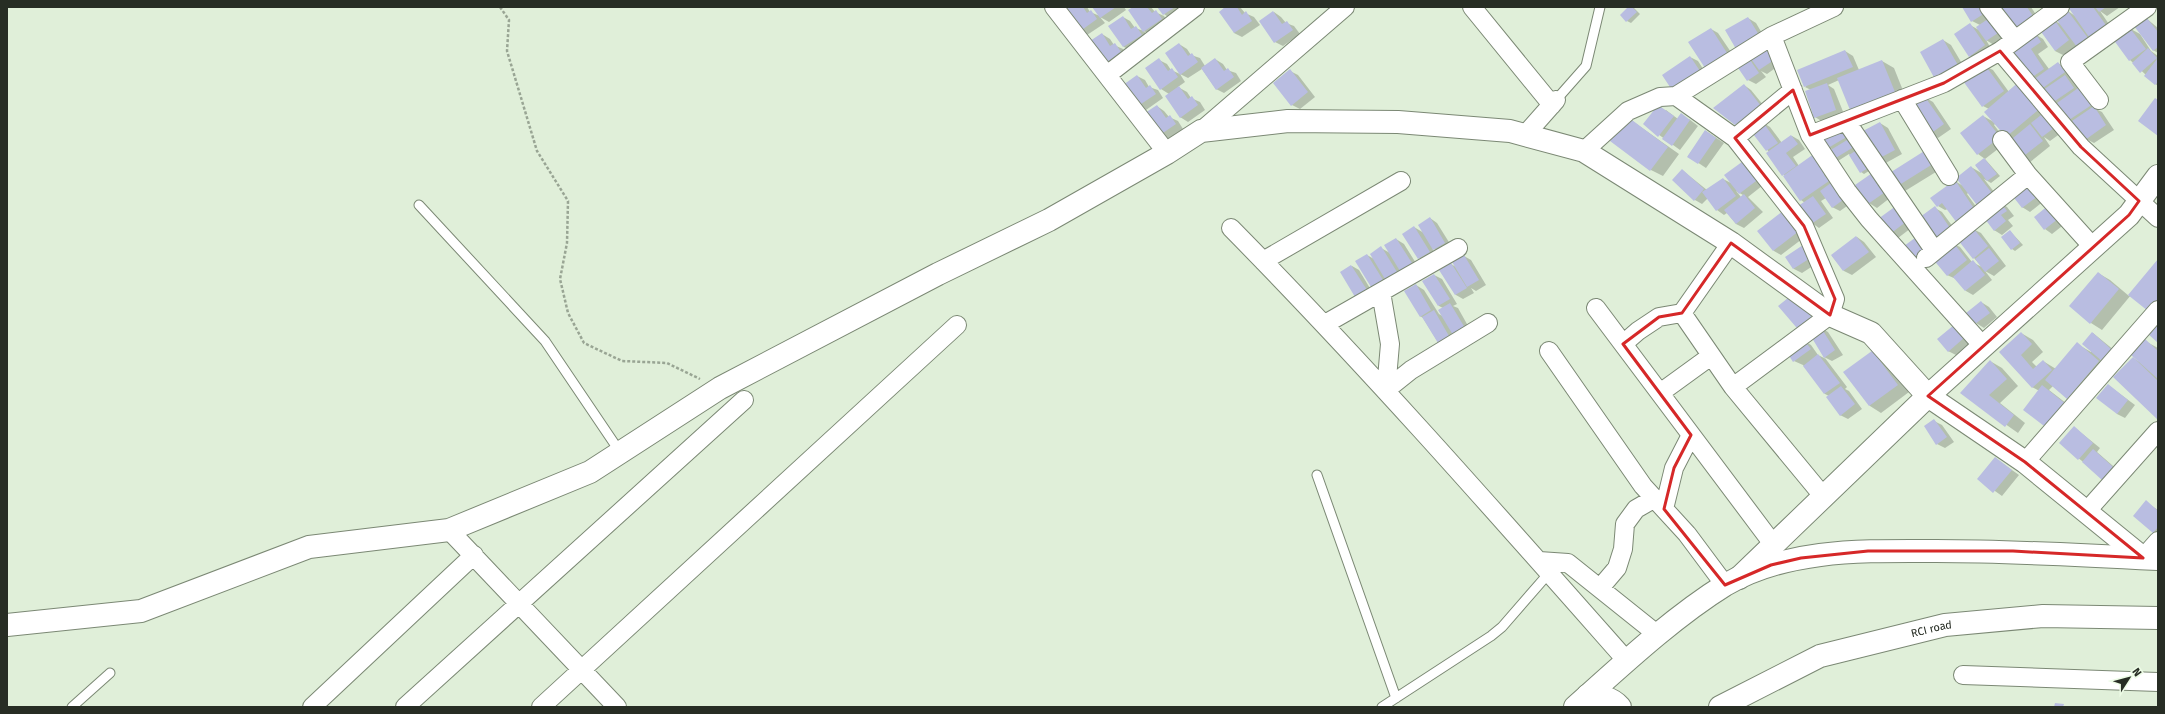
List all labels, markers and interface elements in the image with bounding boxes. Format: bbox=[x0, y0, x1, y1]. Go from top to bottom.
street label: RCI road bbox=[1910, 618, 1952, 640]
north arrow bbox=[2109, 658, 2149, 698]
text: N bbox=[2129, 666, 2144, 679]

